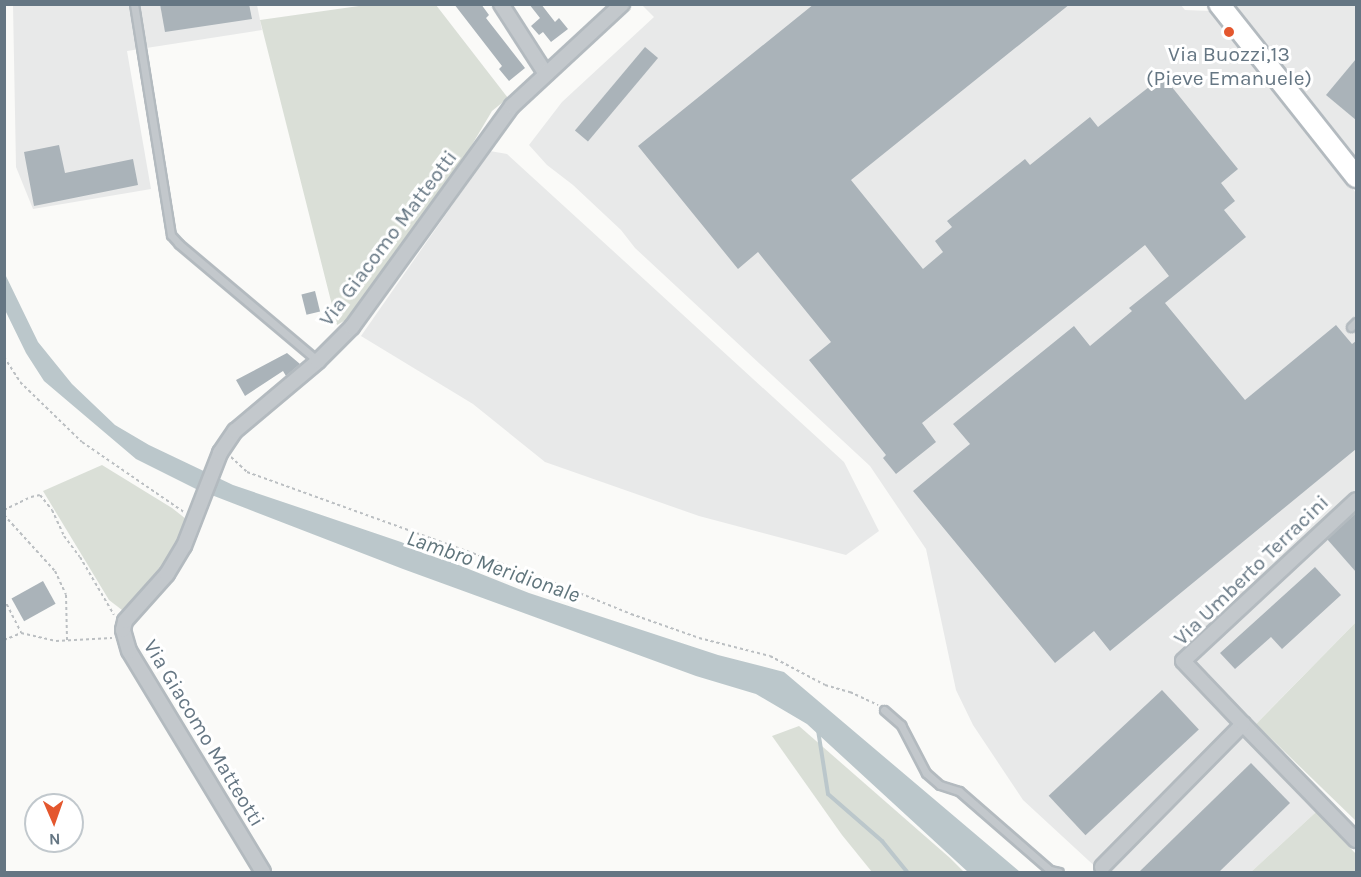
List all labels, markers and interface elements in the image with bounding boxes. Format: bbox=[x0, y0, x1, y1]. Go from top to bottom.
marker: Via Buozzi,13 (Pieve Emanuele) bbox=[1222, 25, 1236, 39]
place label: Via Buozzi,13 (Pieve Emanuele) bbox=[1146, 41, 1312, 91]
street label: Via Giacomo Matteotti bbox=[314, 145, 462, 331]
street label: Via Umberto Terracini bbox=[1168, 490, 1334, 650]
water label: Lambro Meridionale bbox=[403, 525, 583, 609]
street label: Via Giacomo Matteotti bbox=[138, 635, 270, 831]
north arrow bbox=[24, 793, 84, 853]
text: N bbox=[49, 830, 61, 849]

